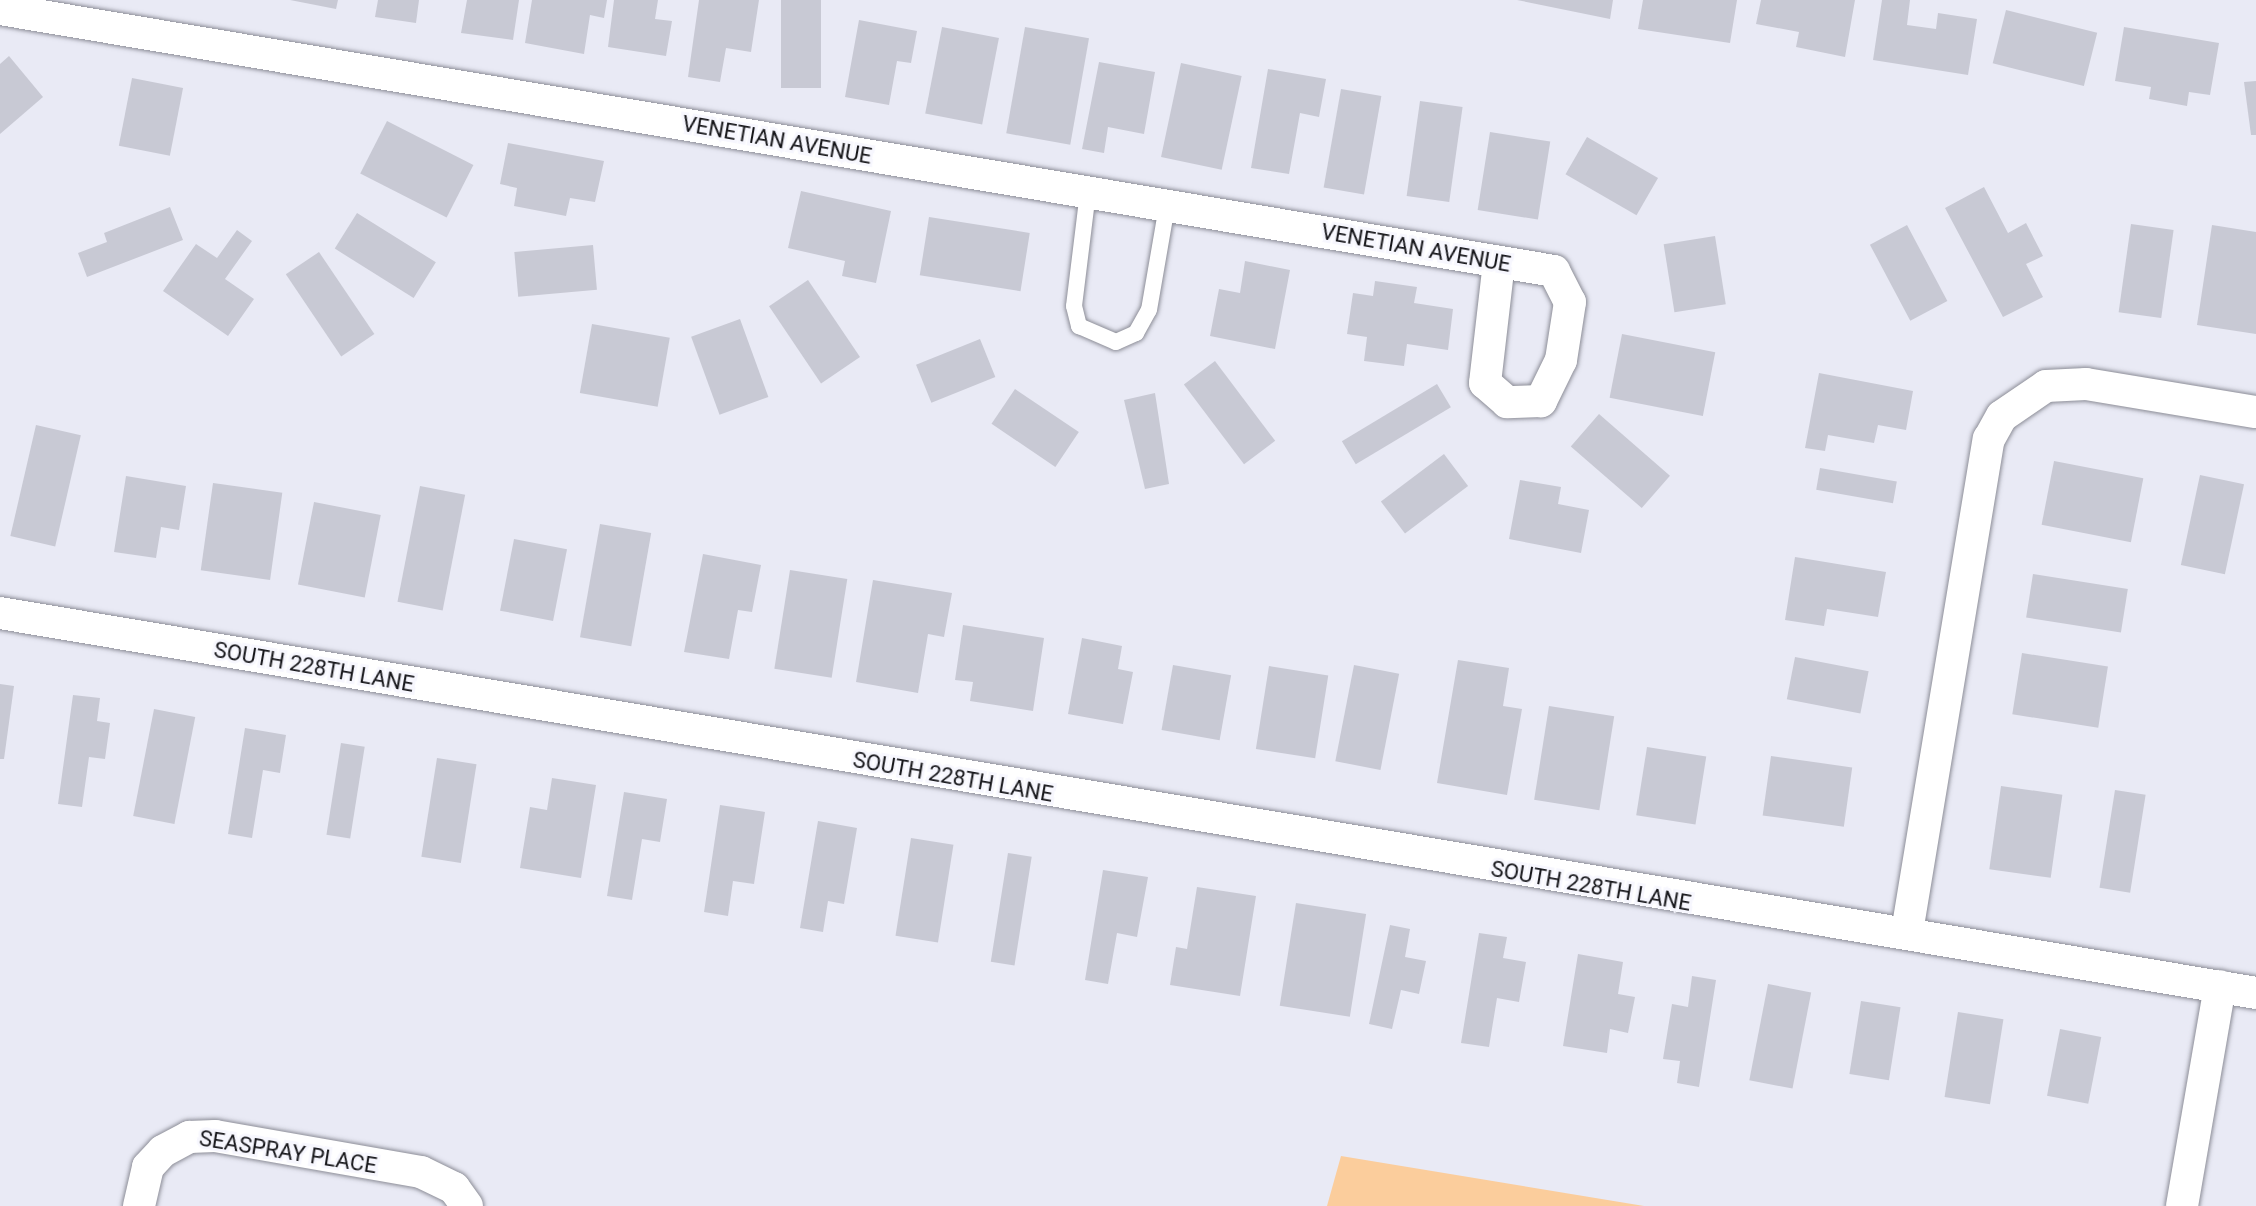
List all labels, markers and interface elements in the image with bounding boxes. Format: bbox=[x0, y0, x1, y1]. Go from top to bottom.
street label: VENETIAN AVENUE bbox=[680, 110, 874, 170]
street label: VENETIAN AVENUE bbox=[1319, 218, 1513, 278]
street label: SOUTH 228TH LANE bbox=[212, 636, 416, 698]
street label: SOUTH 228TH LANE bbox=[851, 746, 1055, 808]
street label: SOUTH 228TH LANE bbox=[1489, 855, 1693, 917]
street label: SEASPRAY PLACE bbox=[197, 1125, 379, 1179]

